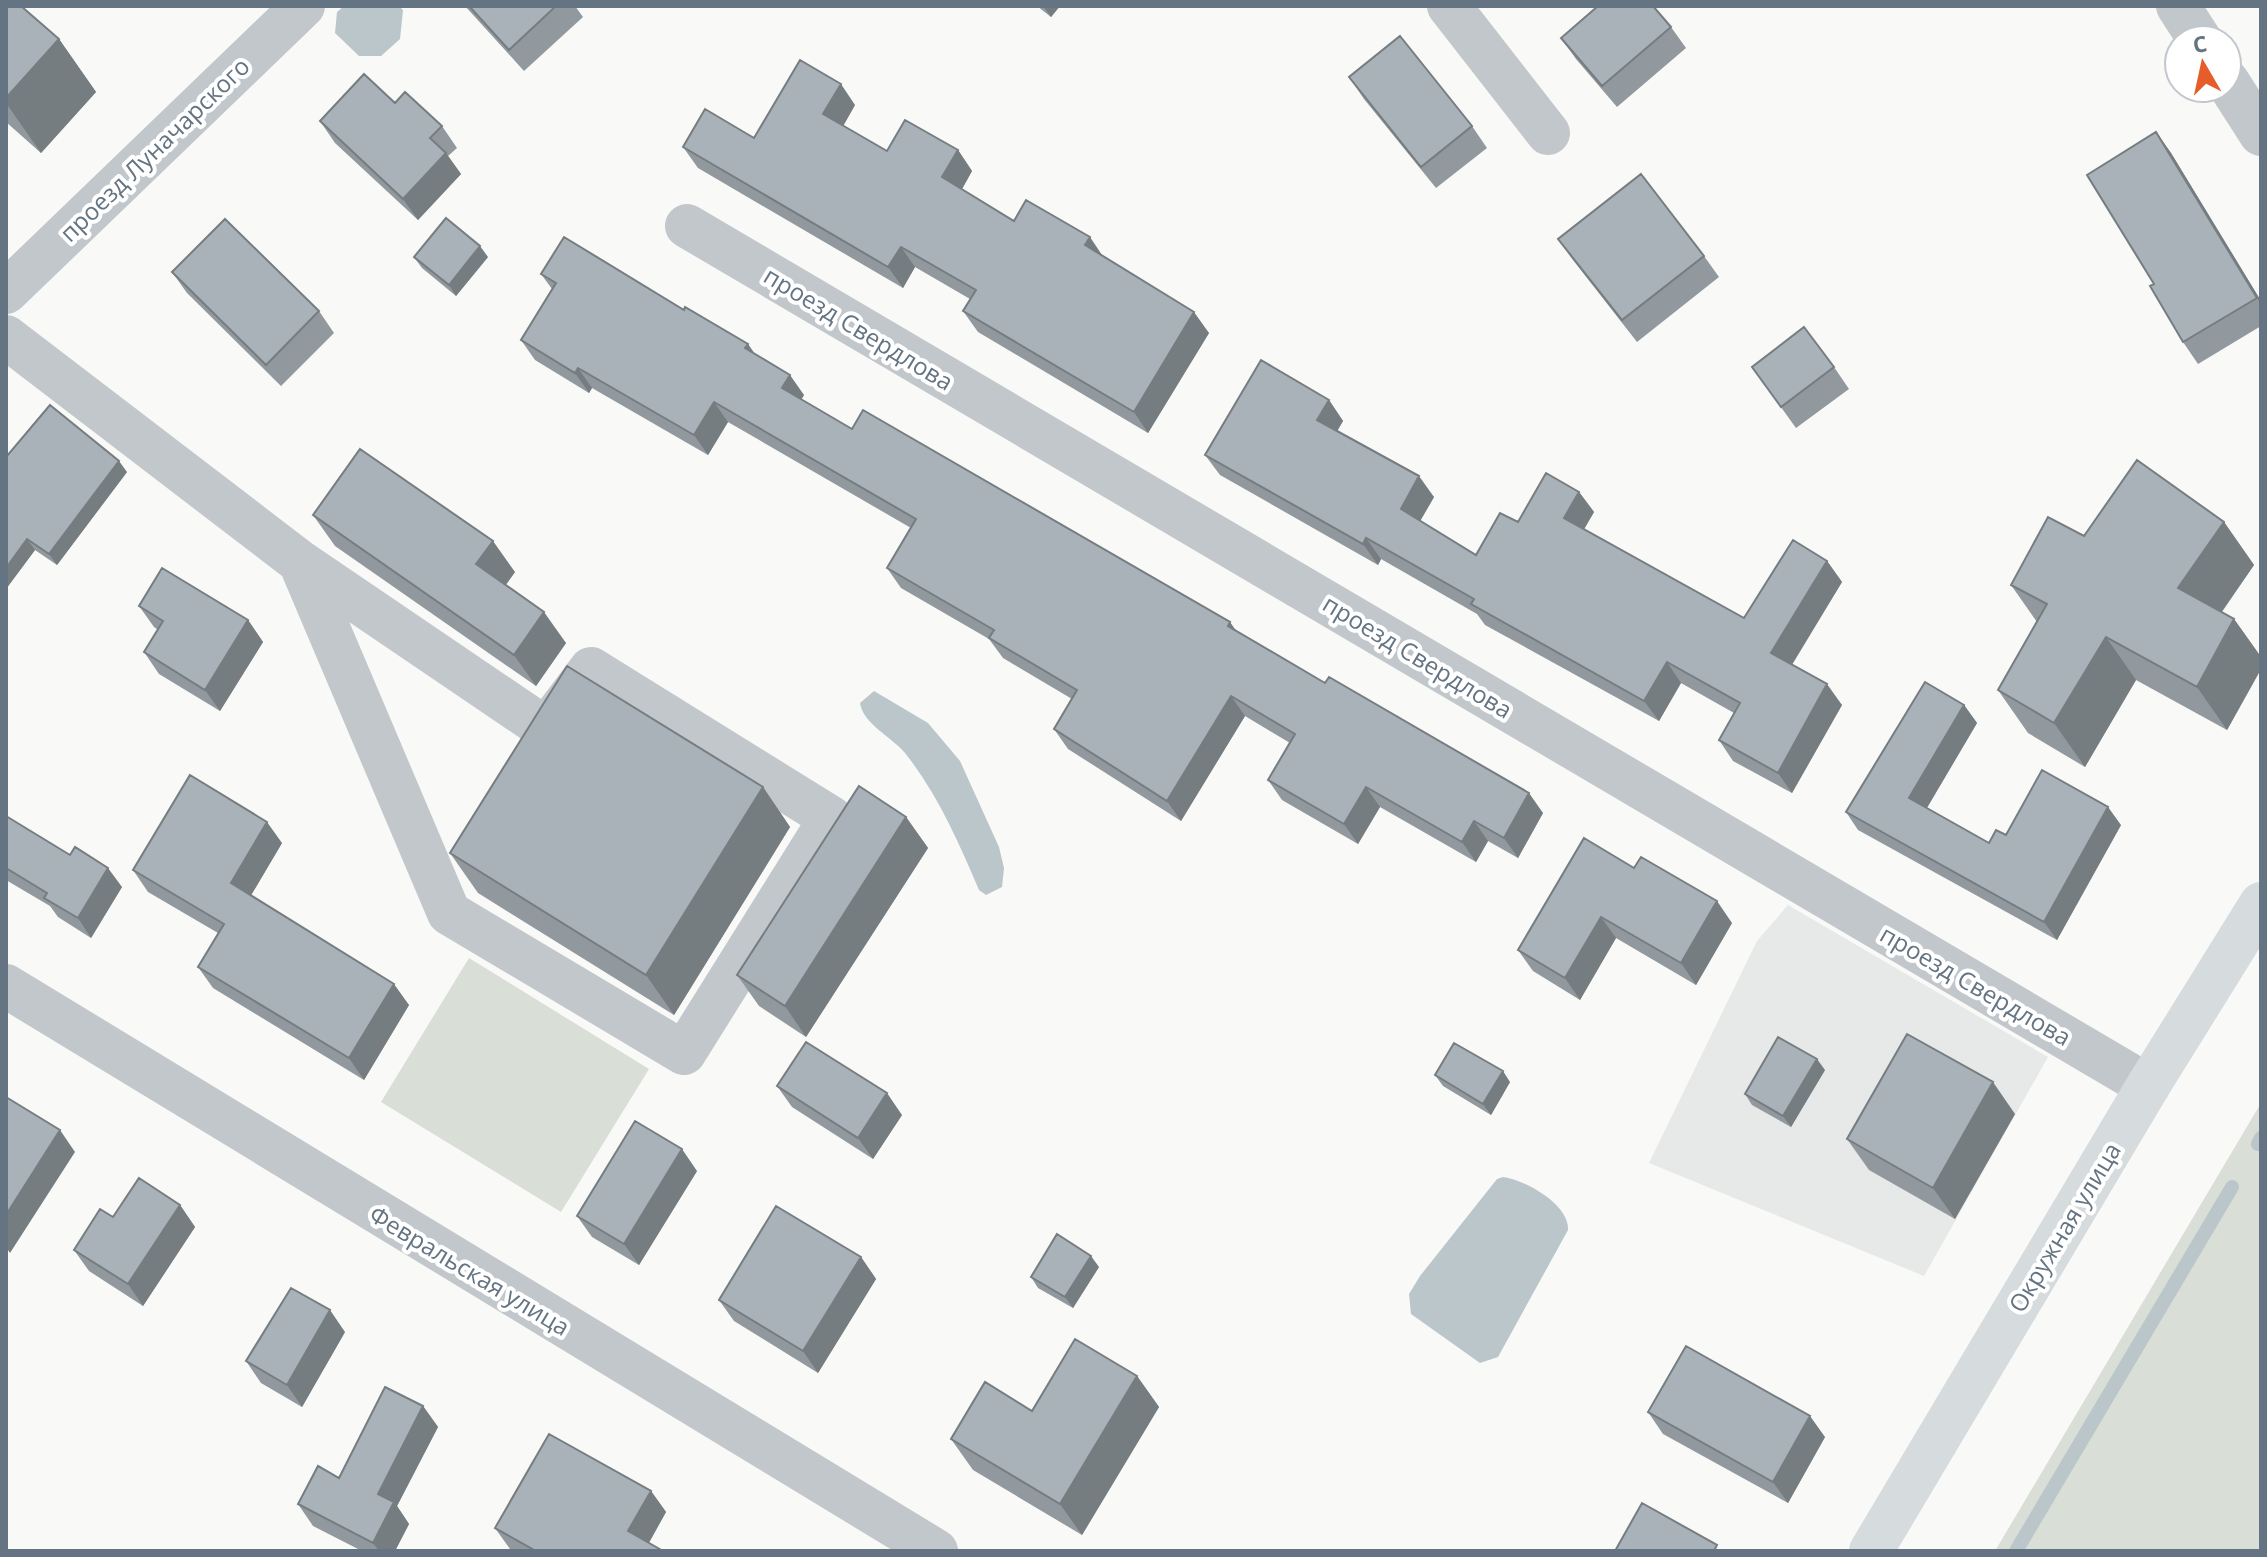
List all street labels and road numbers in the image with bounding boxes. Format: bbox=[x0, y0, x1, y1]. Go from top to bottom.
street label: проезд Луначарского bbox=[52, 50, 256, 248]
street label: проезд Свердлова bbox=[758, 258, 960, 398]
street label: проезд Свердлова bbox=[1317, 586, 1519, 726]
street label: проезд Свердлова bbox=[1875, 917, 2077, 1053]
street label: Окружная улица bbox=[2000, 1136, 2128, 1318]
street label: Февральская улица bbox=[364, 1197, 576, 1343]

